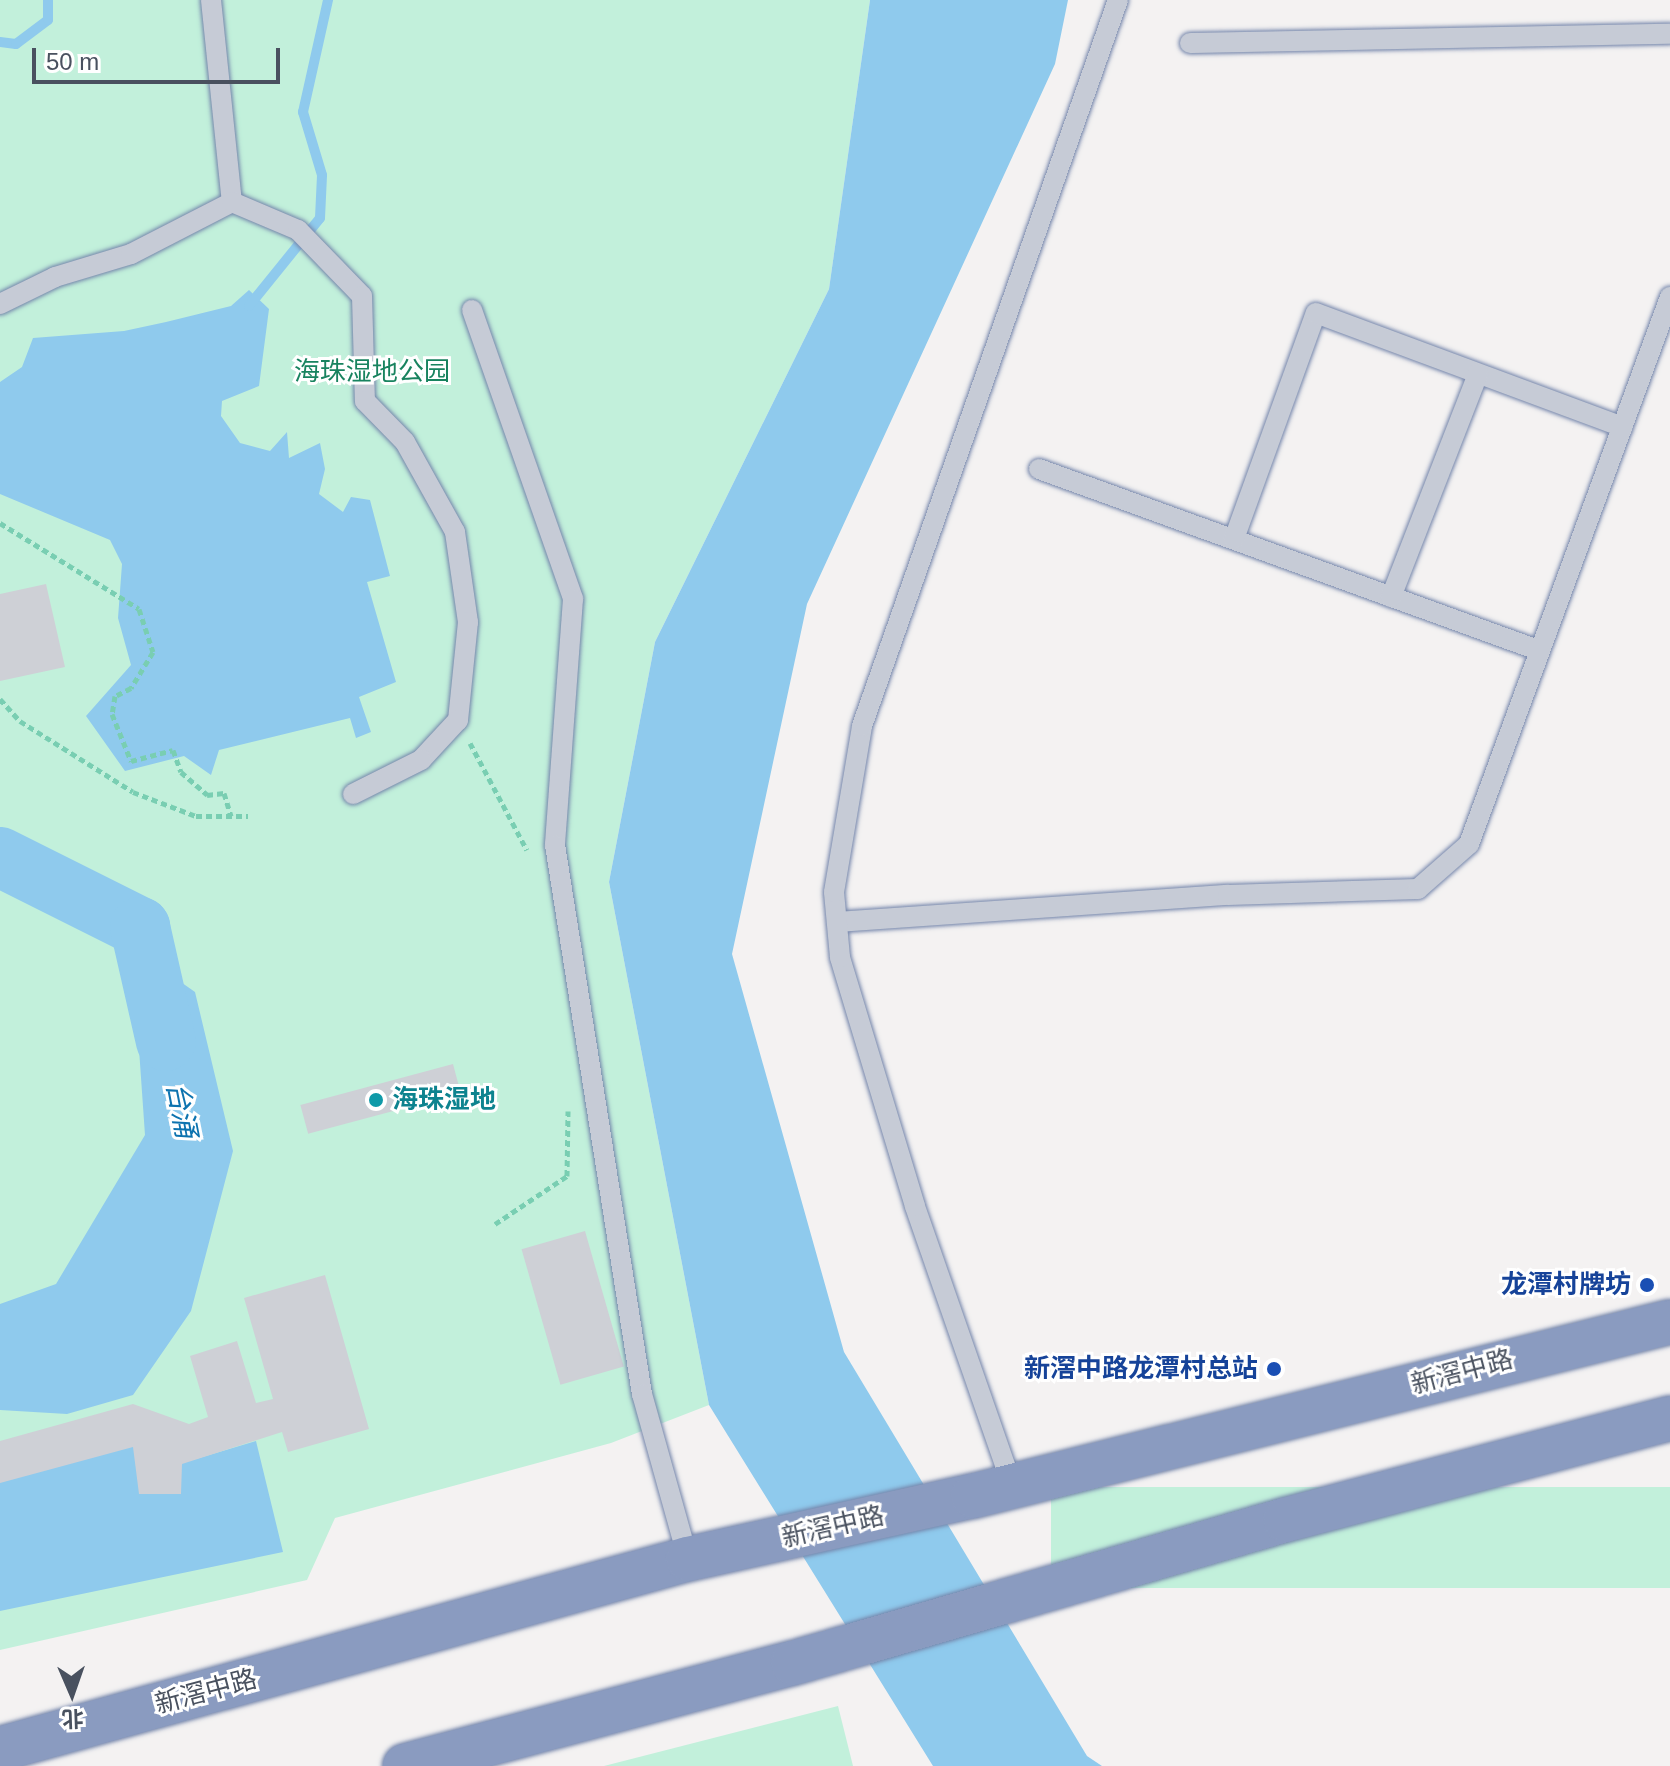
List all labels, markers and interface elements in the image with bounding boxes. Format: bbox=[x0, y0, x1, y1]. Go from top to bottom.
scale bar bbox=[36, 32, 284, 82]
text: 50 m bbox=[46, 48, 99, 75]
park label: 海珠湿地公园 bbox=[294, 356, 450, 388]
water label: 台涌 bbox=[159, 1079, 203, 1141]
place label: 海珠湿地 bbox=[392, 1084, 496, 1116]
marker: 海珠湿地 bbox=[367, 1091, 385, 1109]
place label: 龙潭村牌坊 bbox=[1501, 1269, 1631, 1301]
marker: 龙潭村牌坊 bbox=[1638, 1276, 1656, 1294]
street label: 新滘中路 bbox=[1408, 1343, 1516, 1401]
place label: 新滘中路龙潭村总站 bbox=[1024, 1353, 1258, 1385]
marker: 新滘中路龙潭村总站 bbox=[1265, 1360, 1283, 1378]
street label: 新滘中路 bbox=[779, 1500, 887, 1554]
north arrow bbox=[32, 1654, 112, 1734]
street label: 新滘中路 bbox=[152, 1663, 260, 1721]
text: 北 bbox=[61, 1706, 84, 1731]

